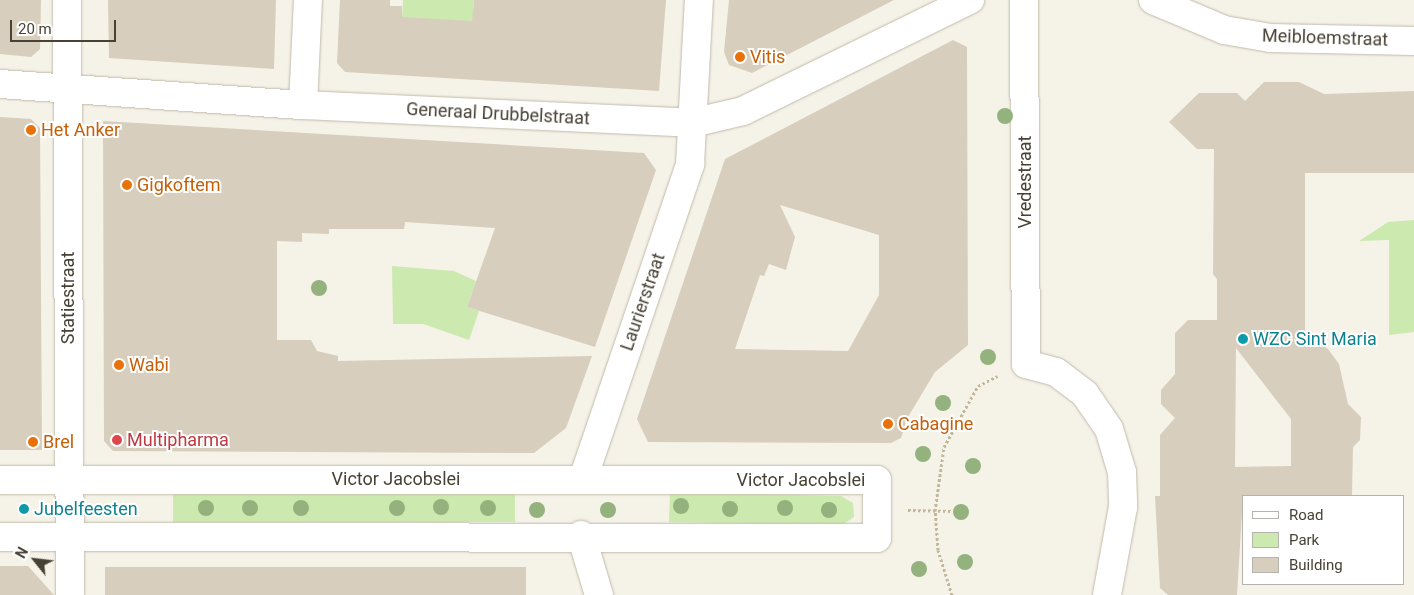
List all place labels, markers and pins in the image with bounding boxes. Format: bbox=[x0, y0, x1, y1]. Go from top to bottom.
place label: Vitis bbox=[750, 46, 785, 68]
marker: Vitis bbox=[734, 51, 746, 63]
place label: Het Anker bbox=[41, 119, 120, 141]
marker: Het Anker bbox=[25, 124, 37, 136]
place label: Gigkoftem bbox=[137, 174, 221, 196]
marker: Gigkoftem bbox=[121, 179, 133, 191]
place label: WZC Sint Maria bbox=[1253, 328, 1377, 350]
marker: WZC Sint Maria bbox=[1237, 333, 1249, 345]
place label: Wabi bbox=[129, 354, 169, 376]
marker: Wabi bbox=[113, 359, 125, 371]
place label: Cabagine bbox=[898, 413, 973, 435]
marker: Cabagine bbox=[882, 418, 894, 430]
place label: Multipharma bbox=[127, 429, 229, 451]
place label: Brel bbox=[43, 431, 74, 453]
marker: Multipharma bbox=[111, 434, 123, 446]
marker: Brel bbox=[27, 436, 39, 448]
place label: Jubelfeesten bbox=[34, 498, 138, 520]
marker: Jubelfeesten bbox=[18, 503, 30, 515]

